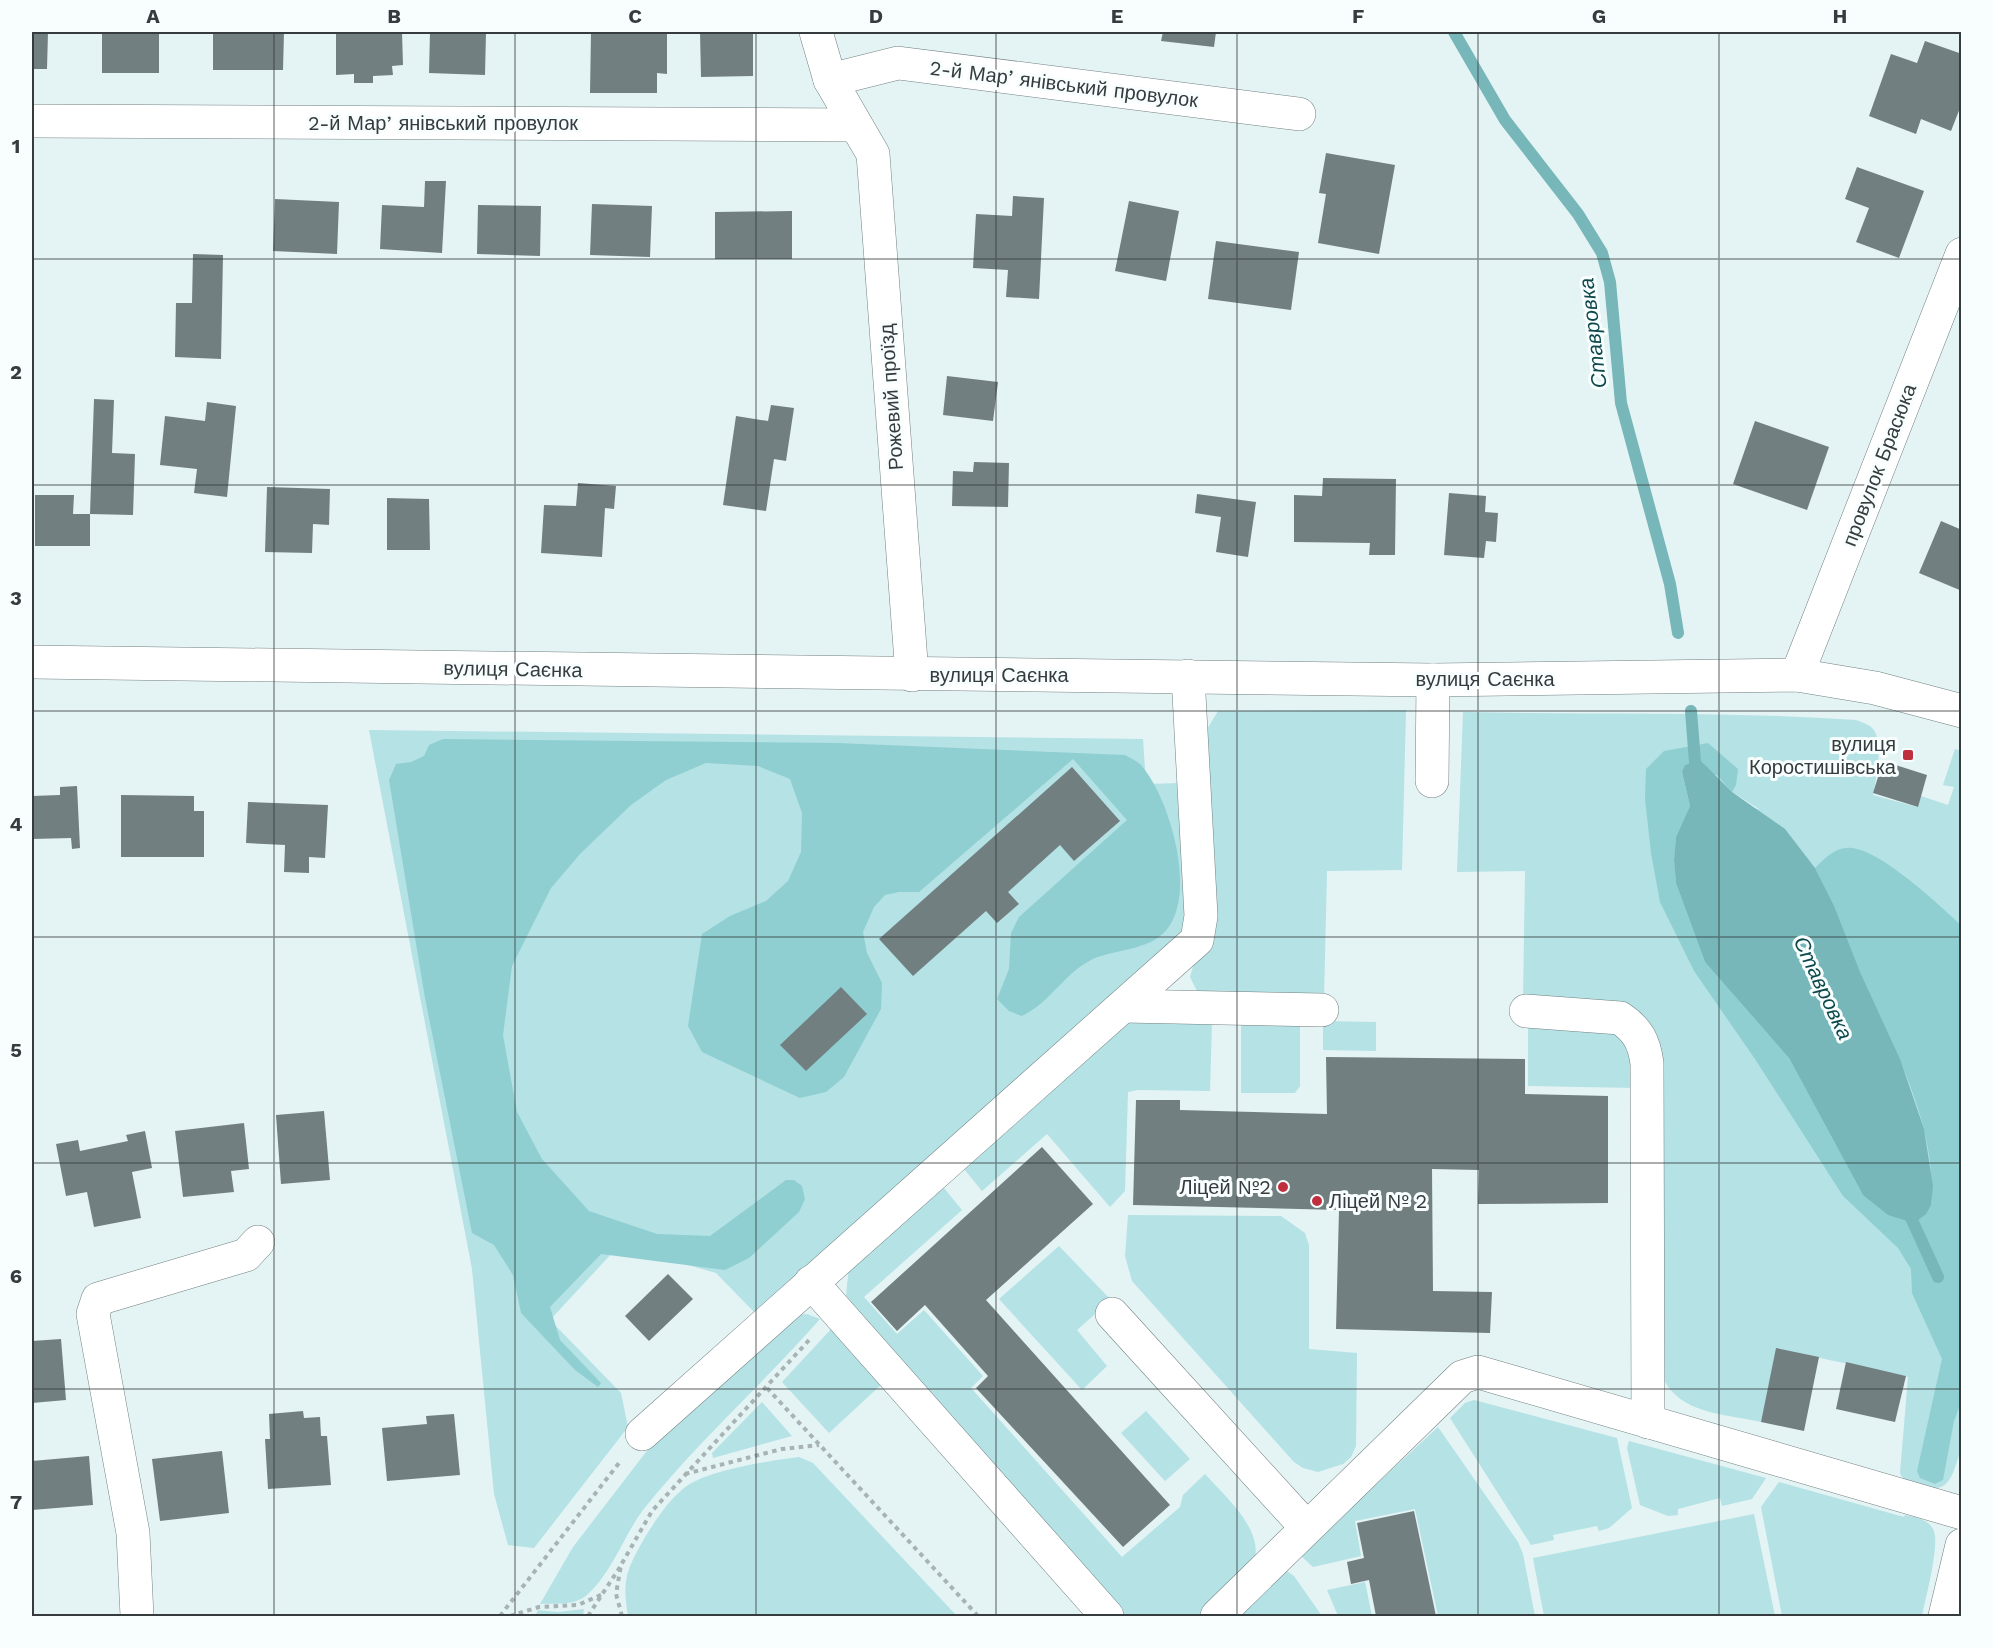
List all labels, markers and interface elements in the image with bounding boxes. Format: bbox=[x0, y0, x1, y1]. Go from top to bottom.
text: A bbox=[146, 4, 160, 28]
text: B bbox=[387, 4, 401, 28]
text: C bbox=[628, 4, 642, 28]
text: D bbox=[869, 4, 883, 28]
text: E bbox=[1111, 4, 1123, 28]
text: F bbox=[1352, 4, 1364, 28]
text: G bbox=[1592, 4, 1606, 28]
text: H bbox=[1833, 4, 1847, 28]
street label: 2-й Марʼянівський провулок bbox=[928, 56, 1200, 112]
street label: 2-й Марʼянівський провулок bbox=[308, 111, 578, 135]
text: 1 bbox=[12, 134, 20, 158]
water label: Ставровка bbox=[1573, 276, 1612, 390]
street label: Рожевий проїзд bbox=[874, 323, 908, 471]
text: 2 bbox=[10, 360, 22, 384]
street label: провулок Брасюка bbox=[1837, 380, 1921, 550]
text: 3 bbox=[10, 586, 22, 610]
street label: вулиця Саєнка bbox=[443, 656, 584, 682]
street label: вулиця Саєнка bbox=[929, 663, 1069, 687]
street label: вулиця Саєнка bbox=[1415, 667, 1555, 691]
place label: вулиця Коростишівська bbox=[1749, 732, 1897, 779]
marker: вулиця Коростишівська bbox=[1901, 748, 1915, 762]
text: 4 bbox=[10, 812, 23, 836]
water label: Ставровка bbox=[1789, 932, 1858, 1043]
text: 5 bbox=[10, 1038, 22, 1062]
place label: Ліцей №2 bbox=[1180, 1175, 1271, 1199]
marker: Ліцей №2 bbox=[1276, 1180, 1290, 1194]
place label: Ліцей № 2 bbox=[1329, 1189, 1427, 1213]
marker: Ліцей № 2 bbox=[1310, 1194, 1324, 1208]
text: 6 bbox=[10, 1264, 22, 1288]
text: 7 bbox=[10, 1490, 22, 1514]

